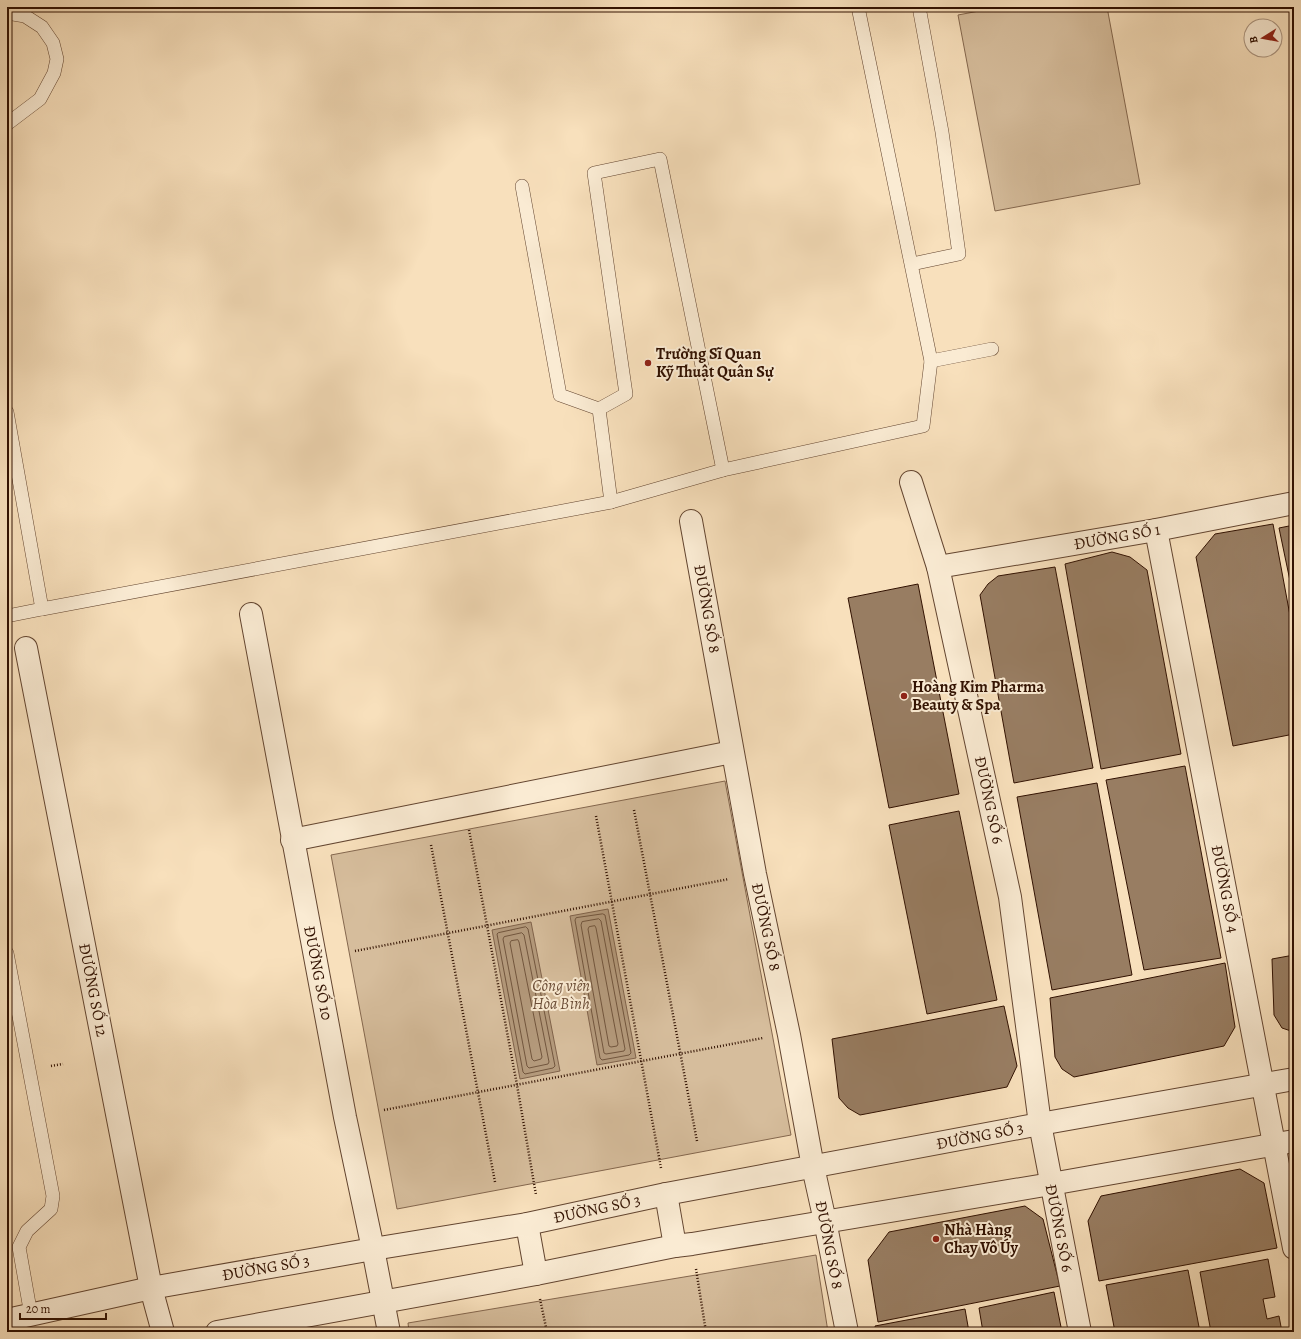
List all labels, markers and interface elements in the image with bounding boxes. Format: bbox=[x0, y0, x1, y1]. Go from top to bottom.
north arrow bbox=[1243, 18, 1283, 58]
text: B bbox=[1246, 35, 1262, 45]
place label: Trường Sĩ Quan Kỹ Thuật Quân Sự bbox=[656, 343, 775, 383]
marker: Trường Sĩ Quan Kỹ Thuật Quân Sự bbox=[643, 358, 653, 368]
street label: ĐƯỜNG SỐ 1 bbox=[1072, 519, 1162, 555]
street label: ĐƯỜNG SỐ 8 bbox=[688, 563, 726, 655]
place label: Hoàng Kim Pharma Beauty & Spa bbox=[912, 676, 1044, 716]
marker: Hoàng Kim Pharma Beauty & Spa bbox=[899, 691, 909, 701]
street label: ĐƯỜNG SỐ 6 bbox=[969, 754, 1009, 846]
street label: ĐƯỜNG SỐ 4 bbox=[1206, 843, 1244, 935]
street label: ĐƯỜNG SỐ 8 bbox=[746, 881, 786, 973]
street label: ĐƯỜNG SỐ 10 bbox=[298, 924, 338, 1022]
street label: ĐƯỜNG SỐ 12 bbox=[73, 941, 113, 1039]
park label: Công viên Hòa Bình bbox=[532, 975, 590, 1015]
street label: ĐƯỜNG SỐ 3 bbox=[934, 1117, 1026, 1155]
street label: ĐƯỜNG SỐ 6 bbox=[1040, 1182, 1078, 1274]
street label: ĐƯỜNG SỐ 3 bbox=[551, 1189, 643, 1229]
street label: ĐƯỜNG SỐ 8 bbox=[810, 1199, 848, 1291]
place label: Nhà Hàng Chay Vô Úy bbox=[944, 1219, 1019, 1259]
marker: Nhà Hàng Chay Vô Úy bbox=[931, 1234, 941, 1244]
street label: ĐƯỜNG SỐ 3 bbox=[221, 1249, 311, 1287]
scale bar bbox=[20, 1295, 106, 1321]
text: 20 m bbox=[26, 1301, 50, 1317]

